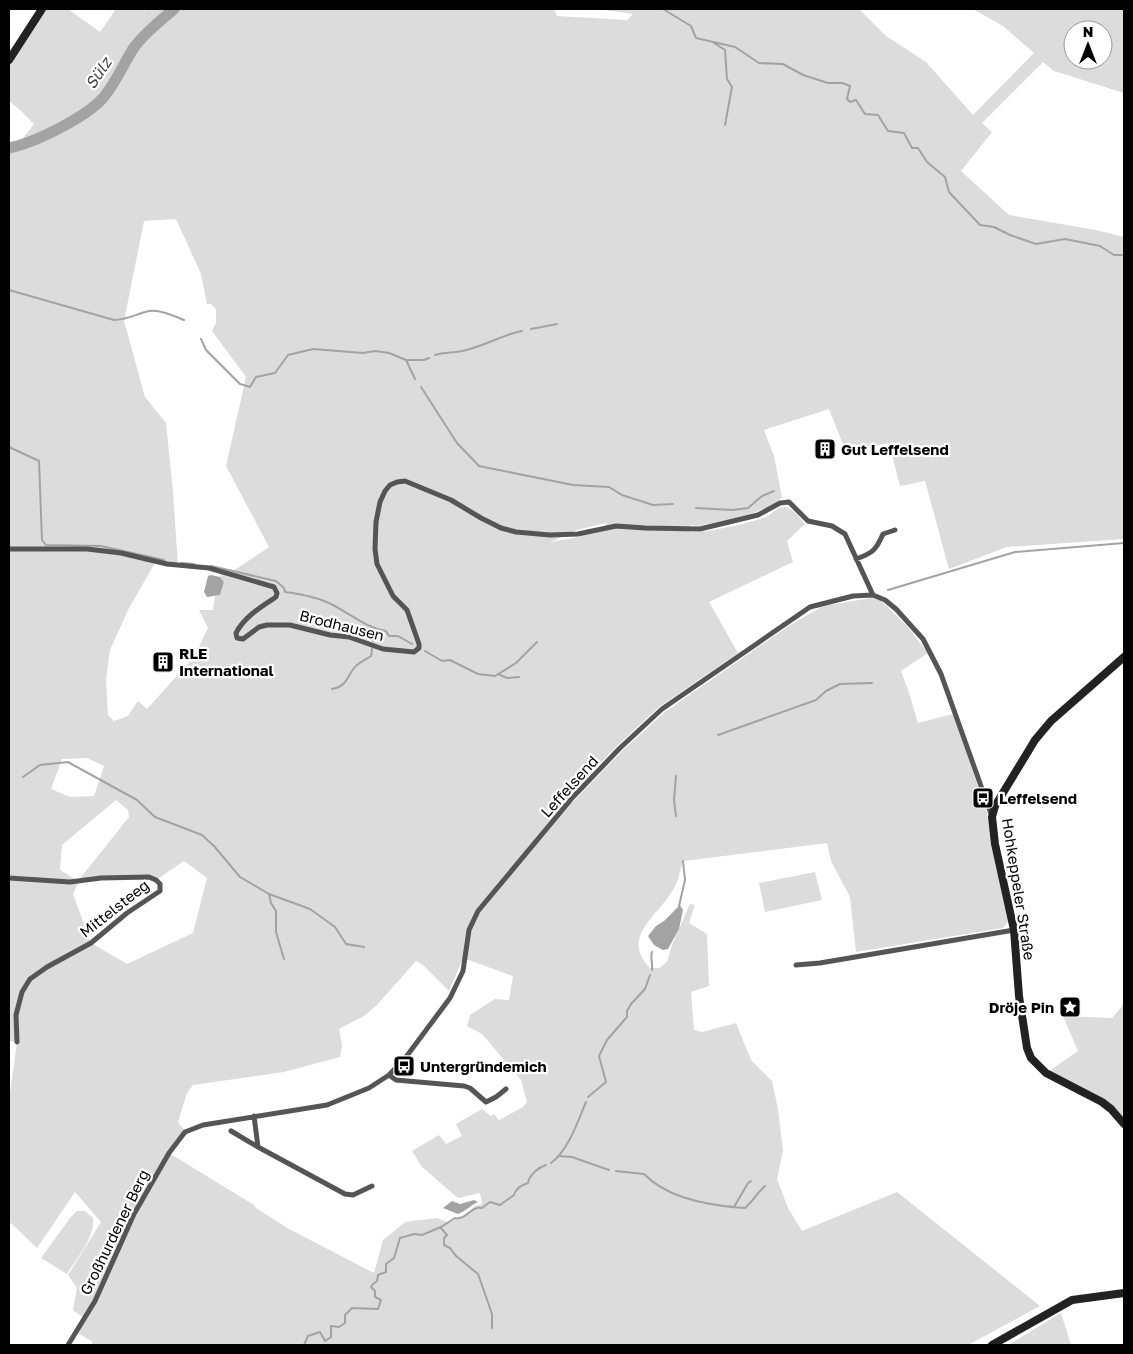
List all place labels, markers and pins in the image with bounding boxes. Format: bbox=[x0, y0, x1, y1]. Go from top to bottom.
building icon: Gut Leffelsend bbox=[813, 437, 837, 461]
place label: Gut Leffelsend bbox=[841, 440, 949, 458]
place label: RLE International bbox=[179, 644, 274, 679]
building icon: RLE International bbox=[151, 650, 175, 674]
bus stop icon: Leffelsend bbox=[971, 786, 995, 810]
place label: Leffelsend bbox=[999, 789, 1077, 807]
place icon: Dröje Pin bbox=[1058, 995, 1082, 1019]
place label: Dröje Pin bbox=[989, 998, 1054, 1016]
bus stop icon: Untergründemich bbox=[392, 1054, 416, 1078]
place label: Untergründemich bbox=[420, 1057, 547, 1075]

